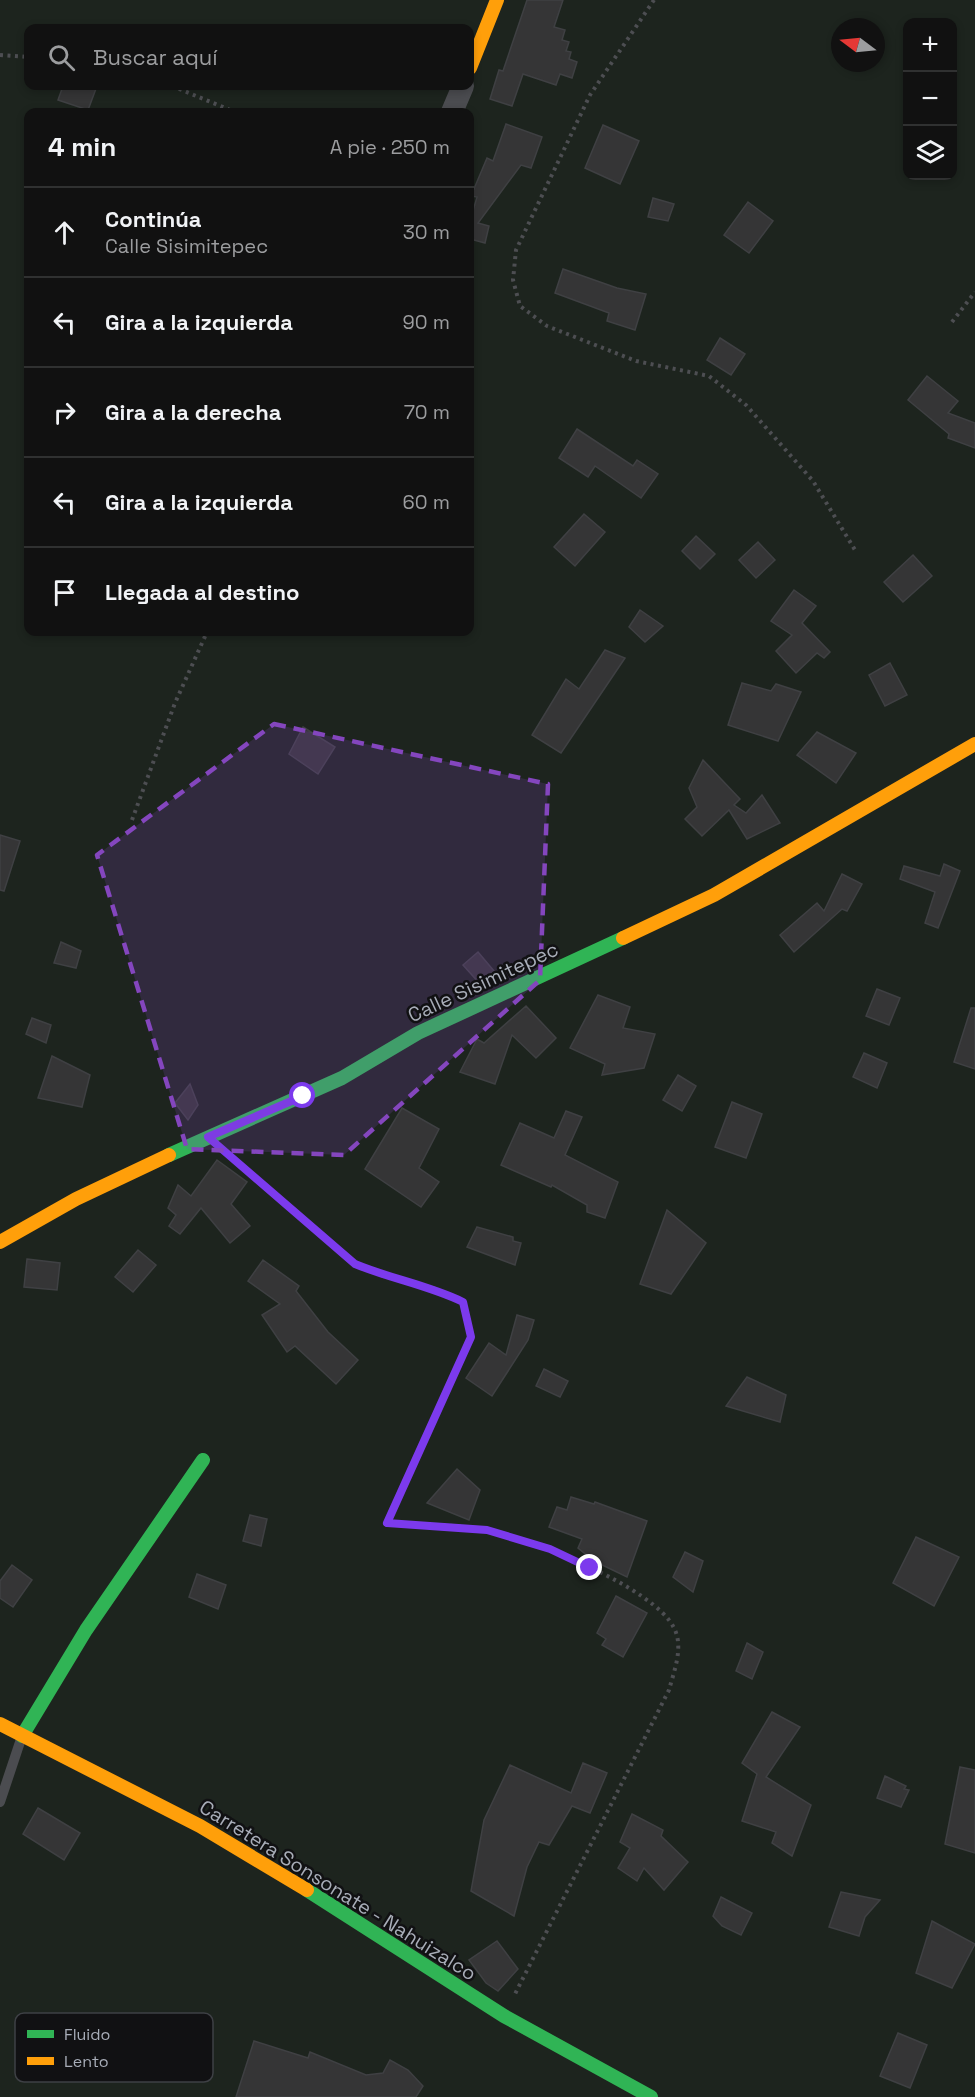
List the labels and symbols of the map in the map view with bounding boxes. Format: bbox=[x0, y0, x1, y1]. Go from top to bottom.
north arrow bbox=[831, 18, 885, 72]
street label: Calle Sisimitepec bbox=[404, 936, 562, 1028]
route start bbox=[289, 1082, 315, 1108]
route end bbox=[576, 1554, 602, 1580]
street label: Carretera Sonsonate - Nahuizalco bbox=[195, 1794, 481, 1986]
legend bbox=[15, 2013, 213, 2082]
text: Fluido bbox=[64, 2024, 110, 2045]
text: Lento bbox=[64, 2051, 109, 2072]

